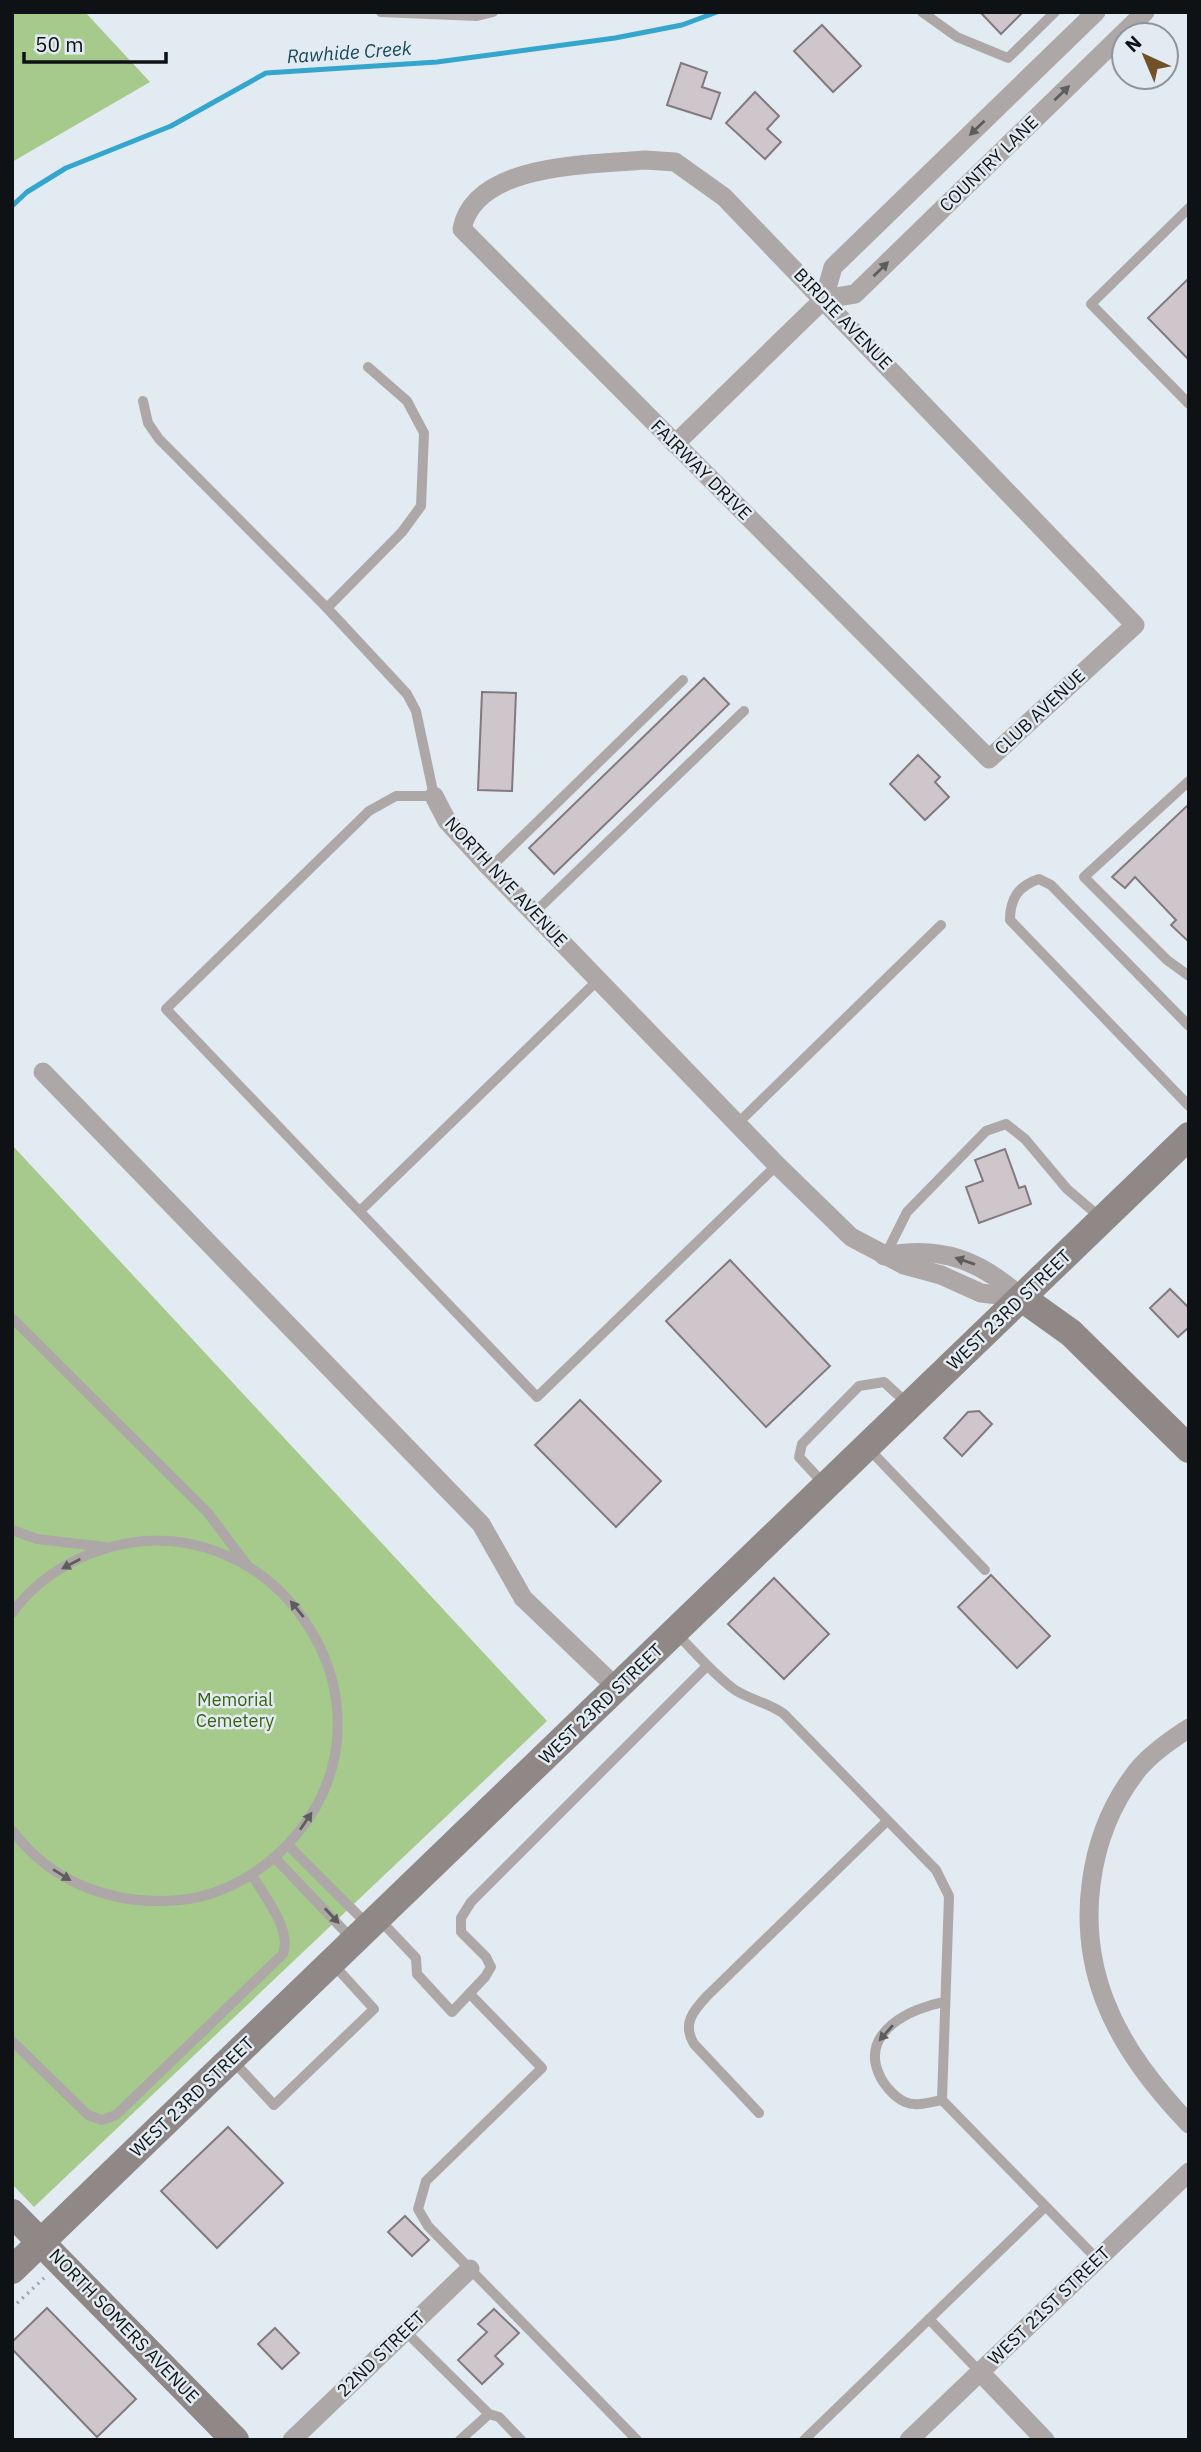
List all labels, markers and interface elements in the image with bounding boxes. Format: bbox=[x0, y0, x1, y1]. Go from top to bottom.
scale bar bbox=[24, 21, 166, 65]
north arrow bbox=[1110, 21, 1180, 91]
text: 50 m bbox=[35, 30, 84, 58]
text: N bbox=[1120, 30, 1146, 57]
water label: Rawhide Creek bbox=[286, 36, 413, 68]
one-way arrow bbox=[1053, 86, 1070, 102]
street label: COUNTRY LANE bbox=[934, 111, 1043, 217]
one-way arrow bbox=[968, 120, 985, 137]
one-way arrow bbox=[873, 260, 890, 277]
street label: BIRDIE AVENUE bbox=[789, 263, 898, 374]
street label: FAIRWAY DRIVE bbox=[646, 414, 757, 525]
street label: CLUB AVENUE bbox=[990, 664, 1090, 759]
street label: NORTH NYE AVENUE bbox=[440, 812, 573, 952]
street label: WEST 23RD STREET bbox=[942, 1244, 1076, 1375]
one-way arrow bbox=[954, 1255, 975, 1266]
one-way arrow bbox=[60, 1557, 80, 1569]
one-way arrow bbox=[290, 1601, 305, 1618]
street label: WEST 23RD STREET bbox=[534, 1638, 668, 1769]
park label: Memorial Cemetery bbox=[196, 1688, 274, 1732]
one-way arrow bbox=[299, 1812, 313, 1830]
one-way arrow bbox=[53, 1869, 72, 1882]
one-way arrow bbox=[323, 1907, 339, 1924]
one-way arrow bbox=[878, 2024, 894, 2042]
street label: WEST 23RD STREET bbox=[125, 2031, 259, 2162]
street label: WEST 21ST STREET bbox=[983, 2241, 1115, 2370]
street label: NORTH SOMERS AVENUE bbox=[45, 2244, 204, 2408]
street label: 22ND STREET bbox=[332, 2306, 430, 2402]

